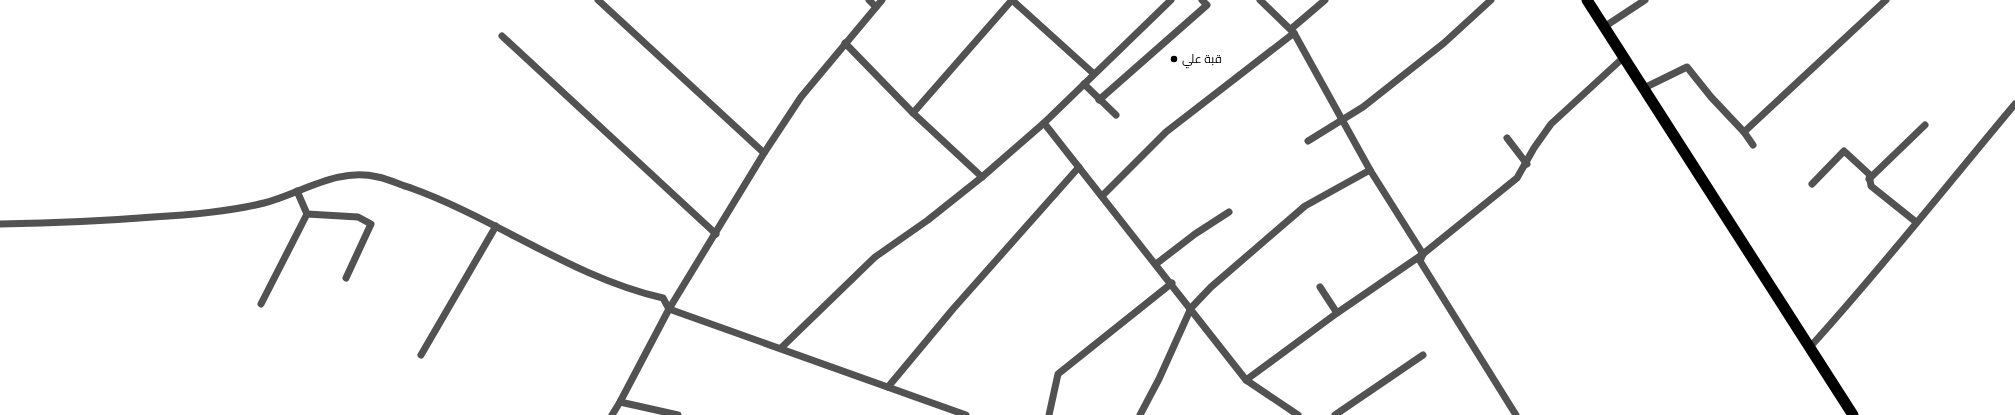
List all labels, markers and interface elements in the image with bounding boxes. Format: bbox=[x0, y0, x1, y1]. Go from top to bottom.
place label: قبة علي bbox=[1182, 51, 1222, 69]
marker: قبة علي bbox=[1169, 54, 1179, 64]

